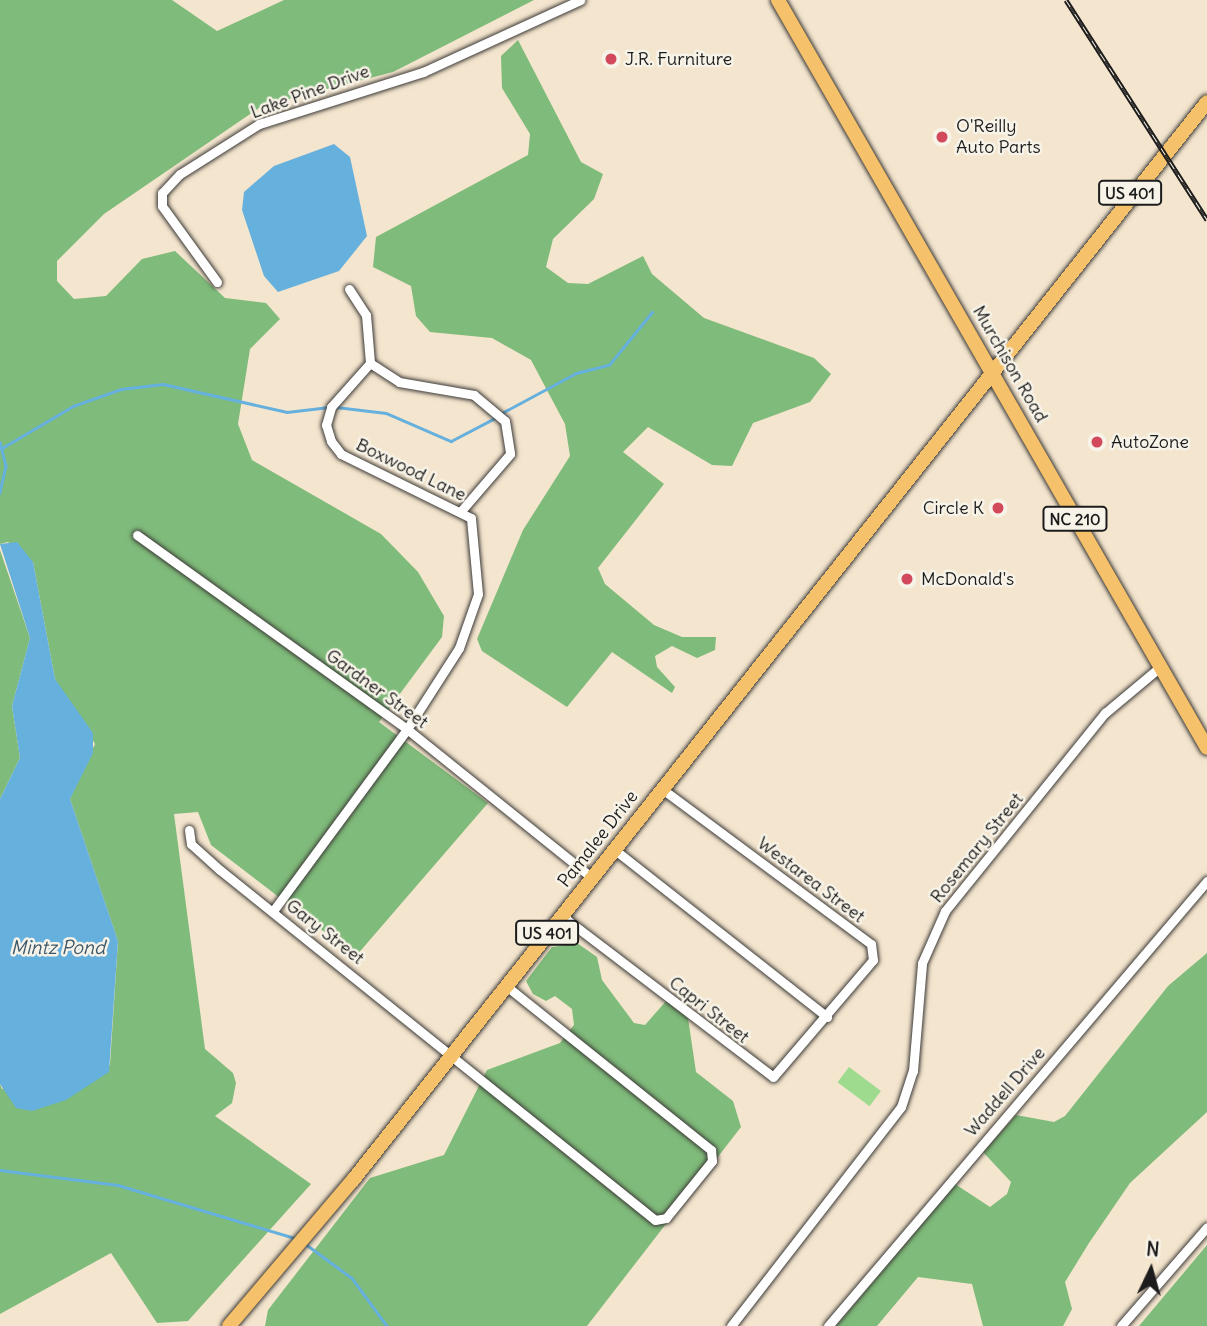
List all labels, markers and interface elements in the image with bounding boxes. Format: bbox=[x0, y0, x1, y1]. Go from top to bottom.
place label: J.R. Furniture bbox=[625, 48, 732, 70]
marker: J.R. Furniture bbox=[603, 51, 619, 67]
street label: Lake Pine Drive bbox=[248, 61, 372, 123]
place label: O'Reilly Auto Parts bbox=[956, 116, 1041, 158]
marker: O'Reilly Auto Parts bbox=[934, 129, 950, 145]
road number: US 401 bbox=[1097, 181, 1163, 206]
street label: Murchison Road bbox=[968, 302, 1052, 426]
place label: AutoZone bbox=[1111, 431, 1189, 453]
street label: Boxwood Lane bbox=[352, 434, 470, 506]
marker: AutoZone bbox=[1089, 434, 1105, 450]
place label: Circle K bbox=[923, 497, 984, 519]
marker: Circle K bbox=[990, 500, 1006, 516]
road number: NC 210 bbox=[1042, 506, 1108, 532]
place label: McDonald's bbox=[921, 568, 1014, 590]
marker: McDonald's bbox=[899, 571, 915, 587]
street label: Gardner Street bbox=[322, 645, 432, 733]
street label: Pamalee Drive bbox=[553, 786, 643, 892]
street label: Rosemary Street bbox=[926, 789, 1028, 907]
street label: Westarea Street bbox=[753, 833, 869, 927]
street label: Gary Street bbox=[282, 895, 368, 969]
road number: US 401 bbox=[514, 920, 580, 945]
water label: Mintz Pond bbox=[11, 937, 105, 959]
street label: Capri Street bbox=[665, 972, 753, 1048]
street label: Waddell Drive bbox=[960, 1043, 1050, 1141]
north arrow bbox=[1116, 1235, 1186, 1305]
text: N bbox=[1145, 1237, 1160, 1262]

